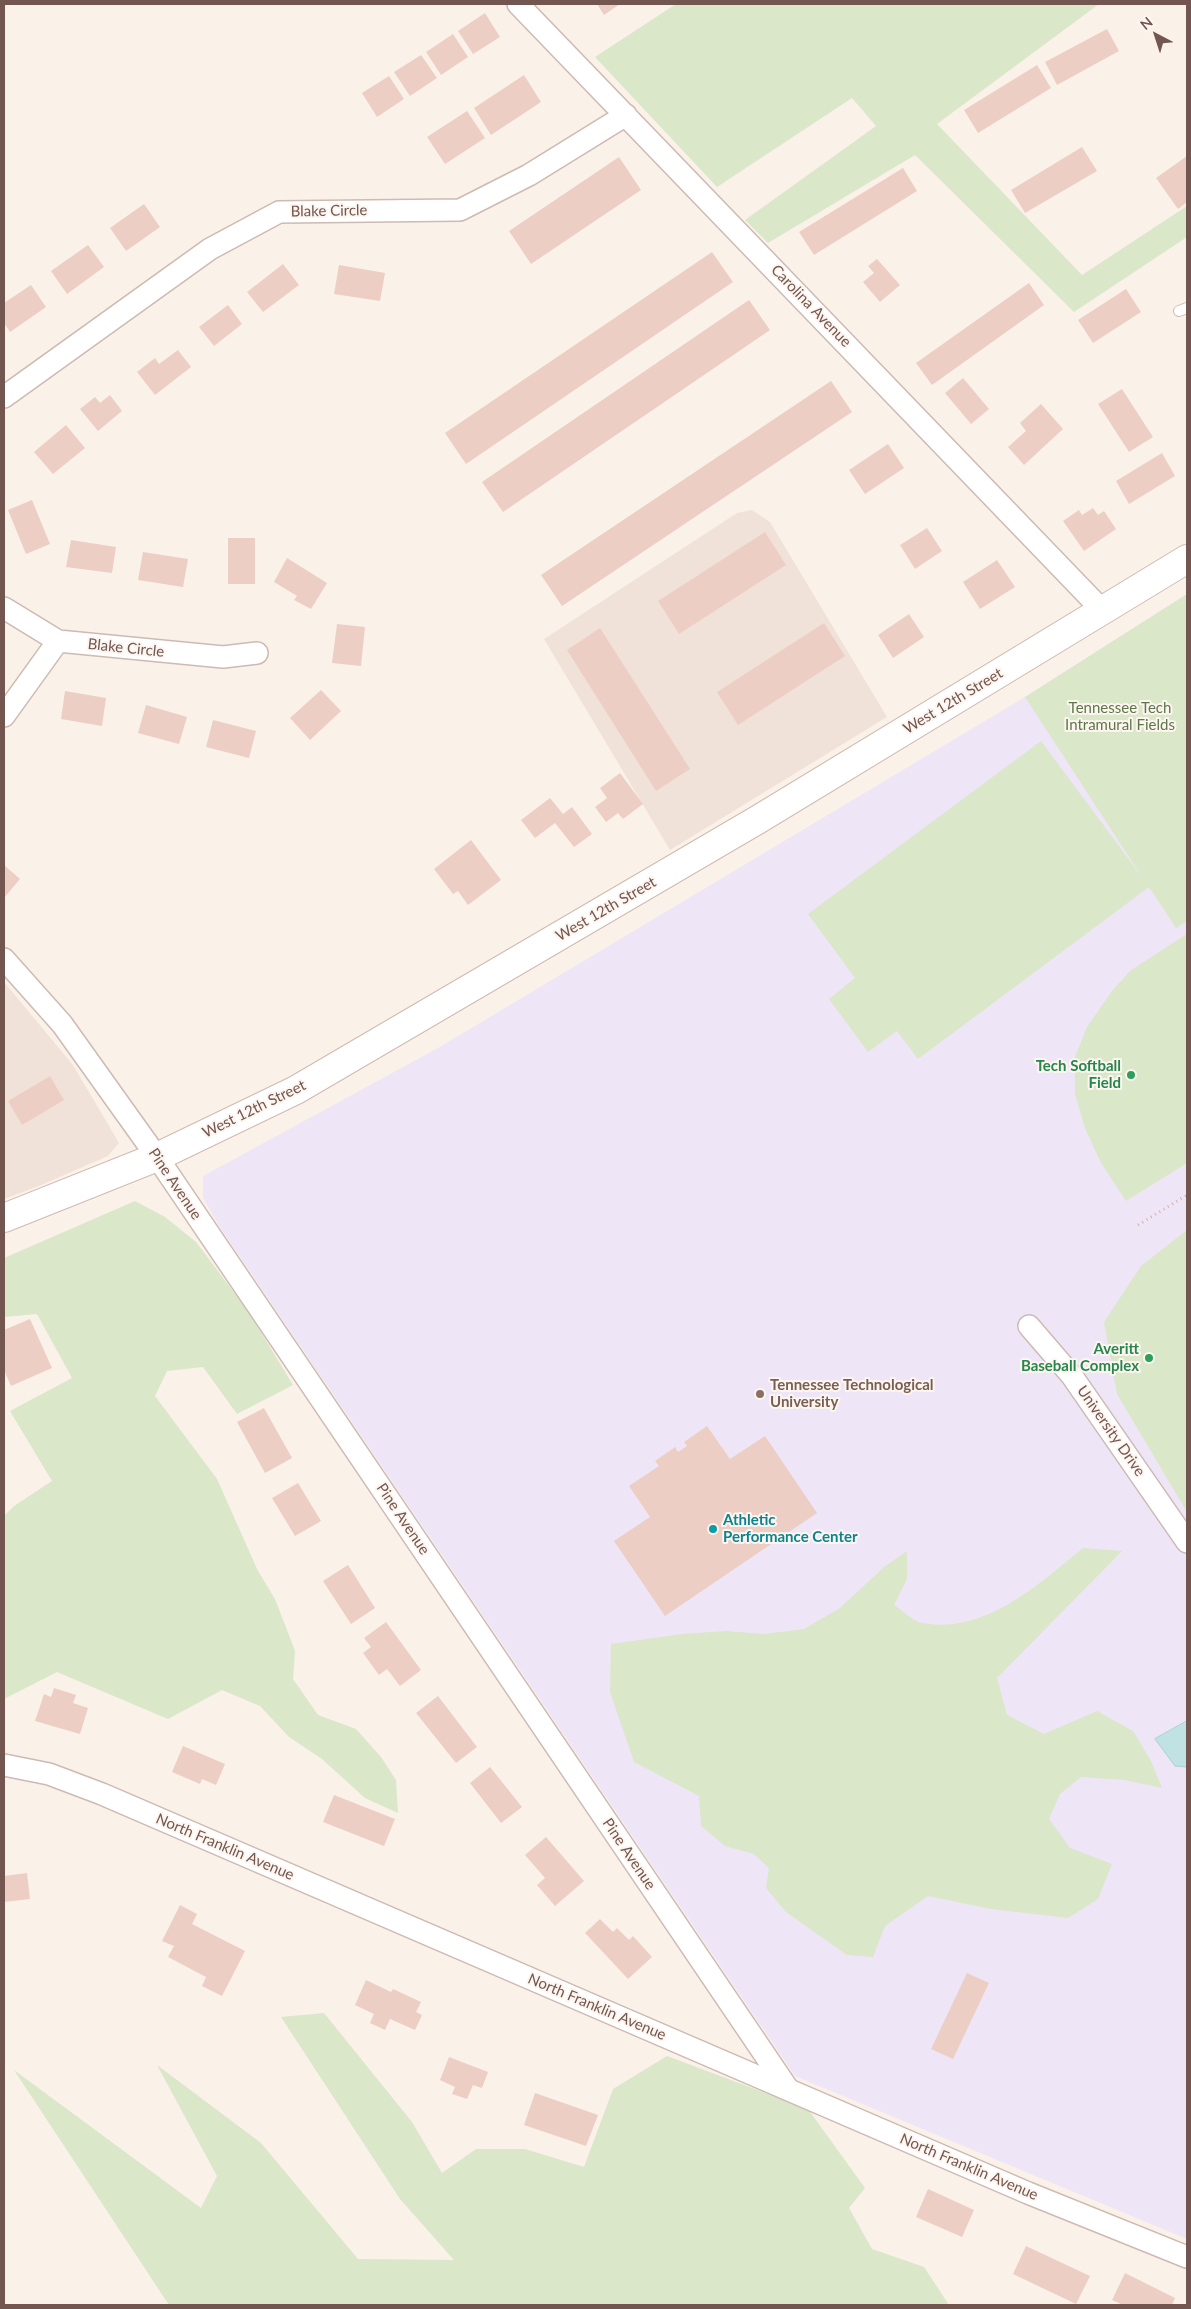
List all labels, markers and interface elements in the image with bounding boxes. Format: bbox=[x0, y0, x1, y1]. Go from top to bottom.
north arrow bbox=[1131, 10, 1181, 60]
text: N bbox=[1136, 13, 1156, 33]
street label: Blake Circle bbox=[290, 201, 368, 221]
street label: Carolina Avenue bbox=[767, 261, 855, 351]
street label: Blake Circle bbox=[87, 635, 165, 661]
street label: West 12th Street bbox=[900, 664, 1006, 738]
park label: Tennessee Tech Intramural Fields bbox=[1065, 699, 1175, 734]
street label: West 12th Street bbox=[553, 873, 659, 945]
place label: Tech Softball Field bbox=[1036, 1057, 1121, 1092]
marker: Tech Softball Field bbox=[1125, 1069, 1137, 1081]
street label: West 12th Street bbox=[199, 1076, 309, 1142]
street label: Pine Avenue bbox=[145, 1145, 205, 1223]
place label: Averitt Baseball Complex bbox=[1021, 1340, 1139, 1375]
marker: Averitt Baseball Complex bbox=[1143, 1352, 1155, 1364]
place label: Tennessee Technological University bbox=[770, 1376, 934, 1411]
street label: University Drive bbox=[1073, 1382, 1149, 1480]
marker: Tennessee Technological University bbox=[754, 1388, 766, 1400]
street label: Pine Avenue bbox=[373, 1480, 433, 1558]
place label: Athletic Performance Center bbox=[723, 1511, 858, 1546]
marker: Athletic Performance Center bbox=[707, 1523, 719, 1535]
street label: North Franklin Avenue bbox=[153, 1810, 297, 1884]
street label: Pine Avenue bbox=[599, 1815, 659, 1893]
street label: North Franklin Avenue bbox=[525, 1970, 669, 2044]
street label: North Franklin Avenue bbox=[897, 2130, 1041, 2204]

